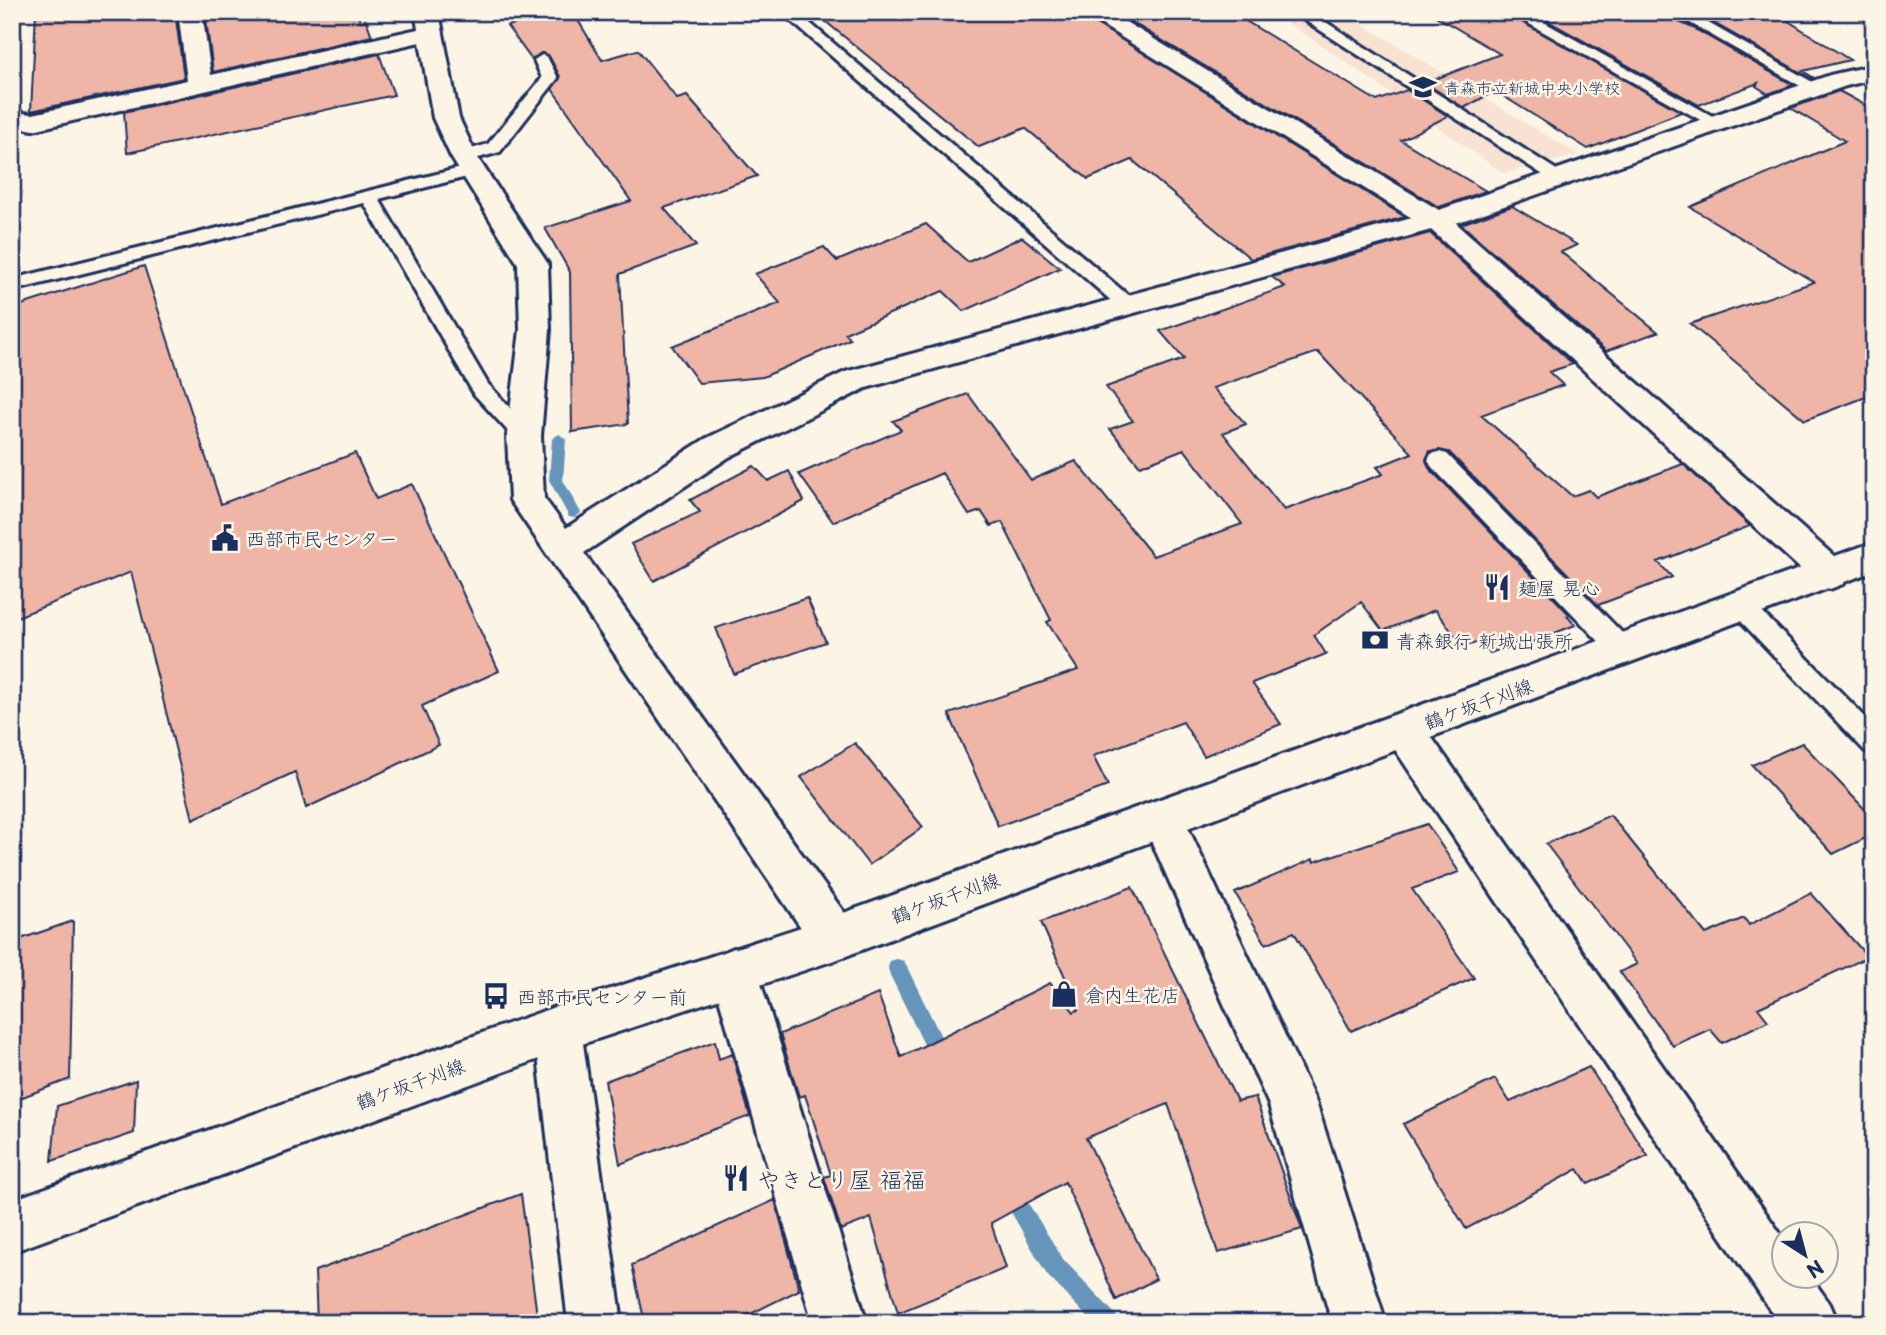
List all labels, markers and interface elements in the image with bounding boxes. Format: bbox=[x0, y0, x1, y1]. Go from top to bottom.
school or university icon: 青森市立新城中央小学校 bbox=[1408, 72, 1438, 102]
place label: 青森市立新城中央小学校 bbox=[1444, 75, 1620, 99]
public building icon: 西部市民センター bbox=[210, 523, 240, 553]
place label: 西部市民センター bbox=[246, 524, 397, 552]
restaurant icon: 麺屋 晃心 bbox=[1482, 572, 1512, 602]
place label: 麺屋 晃心 bbox=[1518, 573, 1600, 601]
bank icon: 青森銀行 新城出張所 bbox=[1360, 625, 1390, 655]
place label: 青森銀行 新城出張所 bbox=[1396, 626, 1573, 654]
street label: 鶴ケ坂千刈線 bbox=[1420, 670, 1536, 736]
street label: 鶴ケ坂千刈線 bbox=[887, 864, 1003, 930]
shop icon: 倉内生花店 bbox=[1049, 979, 1079, 1009]
place label: 倉内生花店 bbox=[1085, 980, 1180, 1008]
bus stop icon: 西部市民センター前 bbox=[481, 981, 511, 1011]
place label: 西部市民センター前 bbox=[517, 982, 687, 1010]
street label: 鶴ケ坂千刈線 bbox=[352, 1050, 468, 1116]
place label: やきとり屋 福福 bbox=[757, 1161, 925, 1196]
restaurant icon: やきとり屋 福福 bbox=[721, 1163, 751, 1193]
north arrow bbox=[1770, 1220, 1840, 1290]
text: N bbox=[1801, 1254, 1830, 1285]

